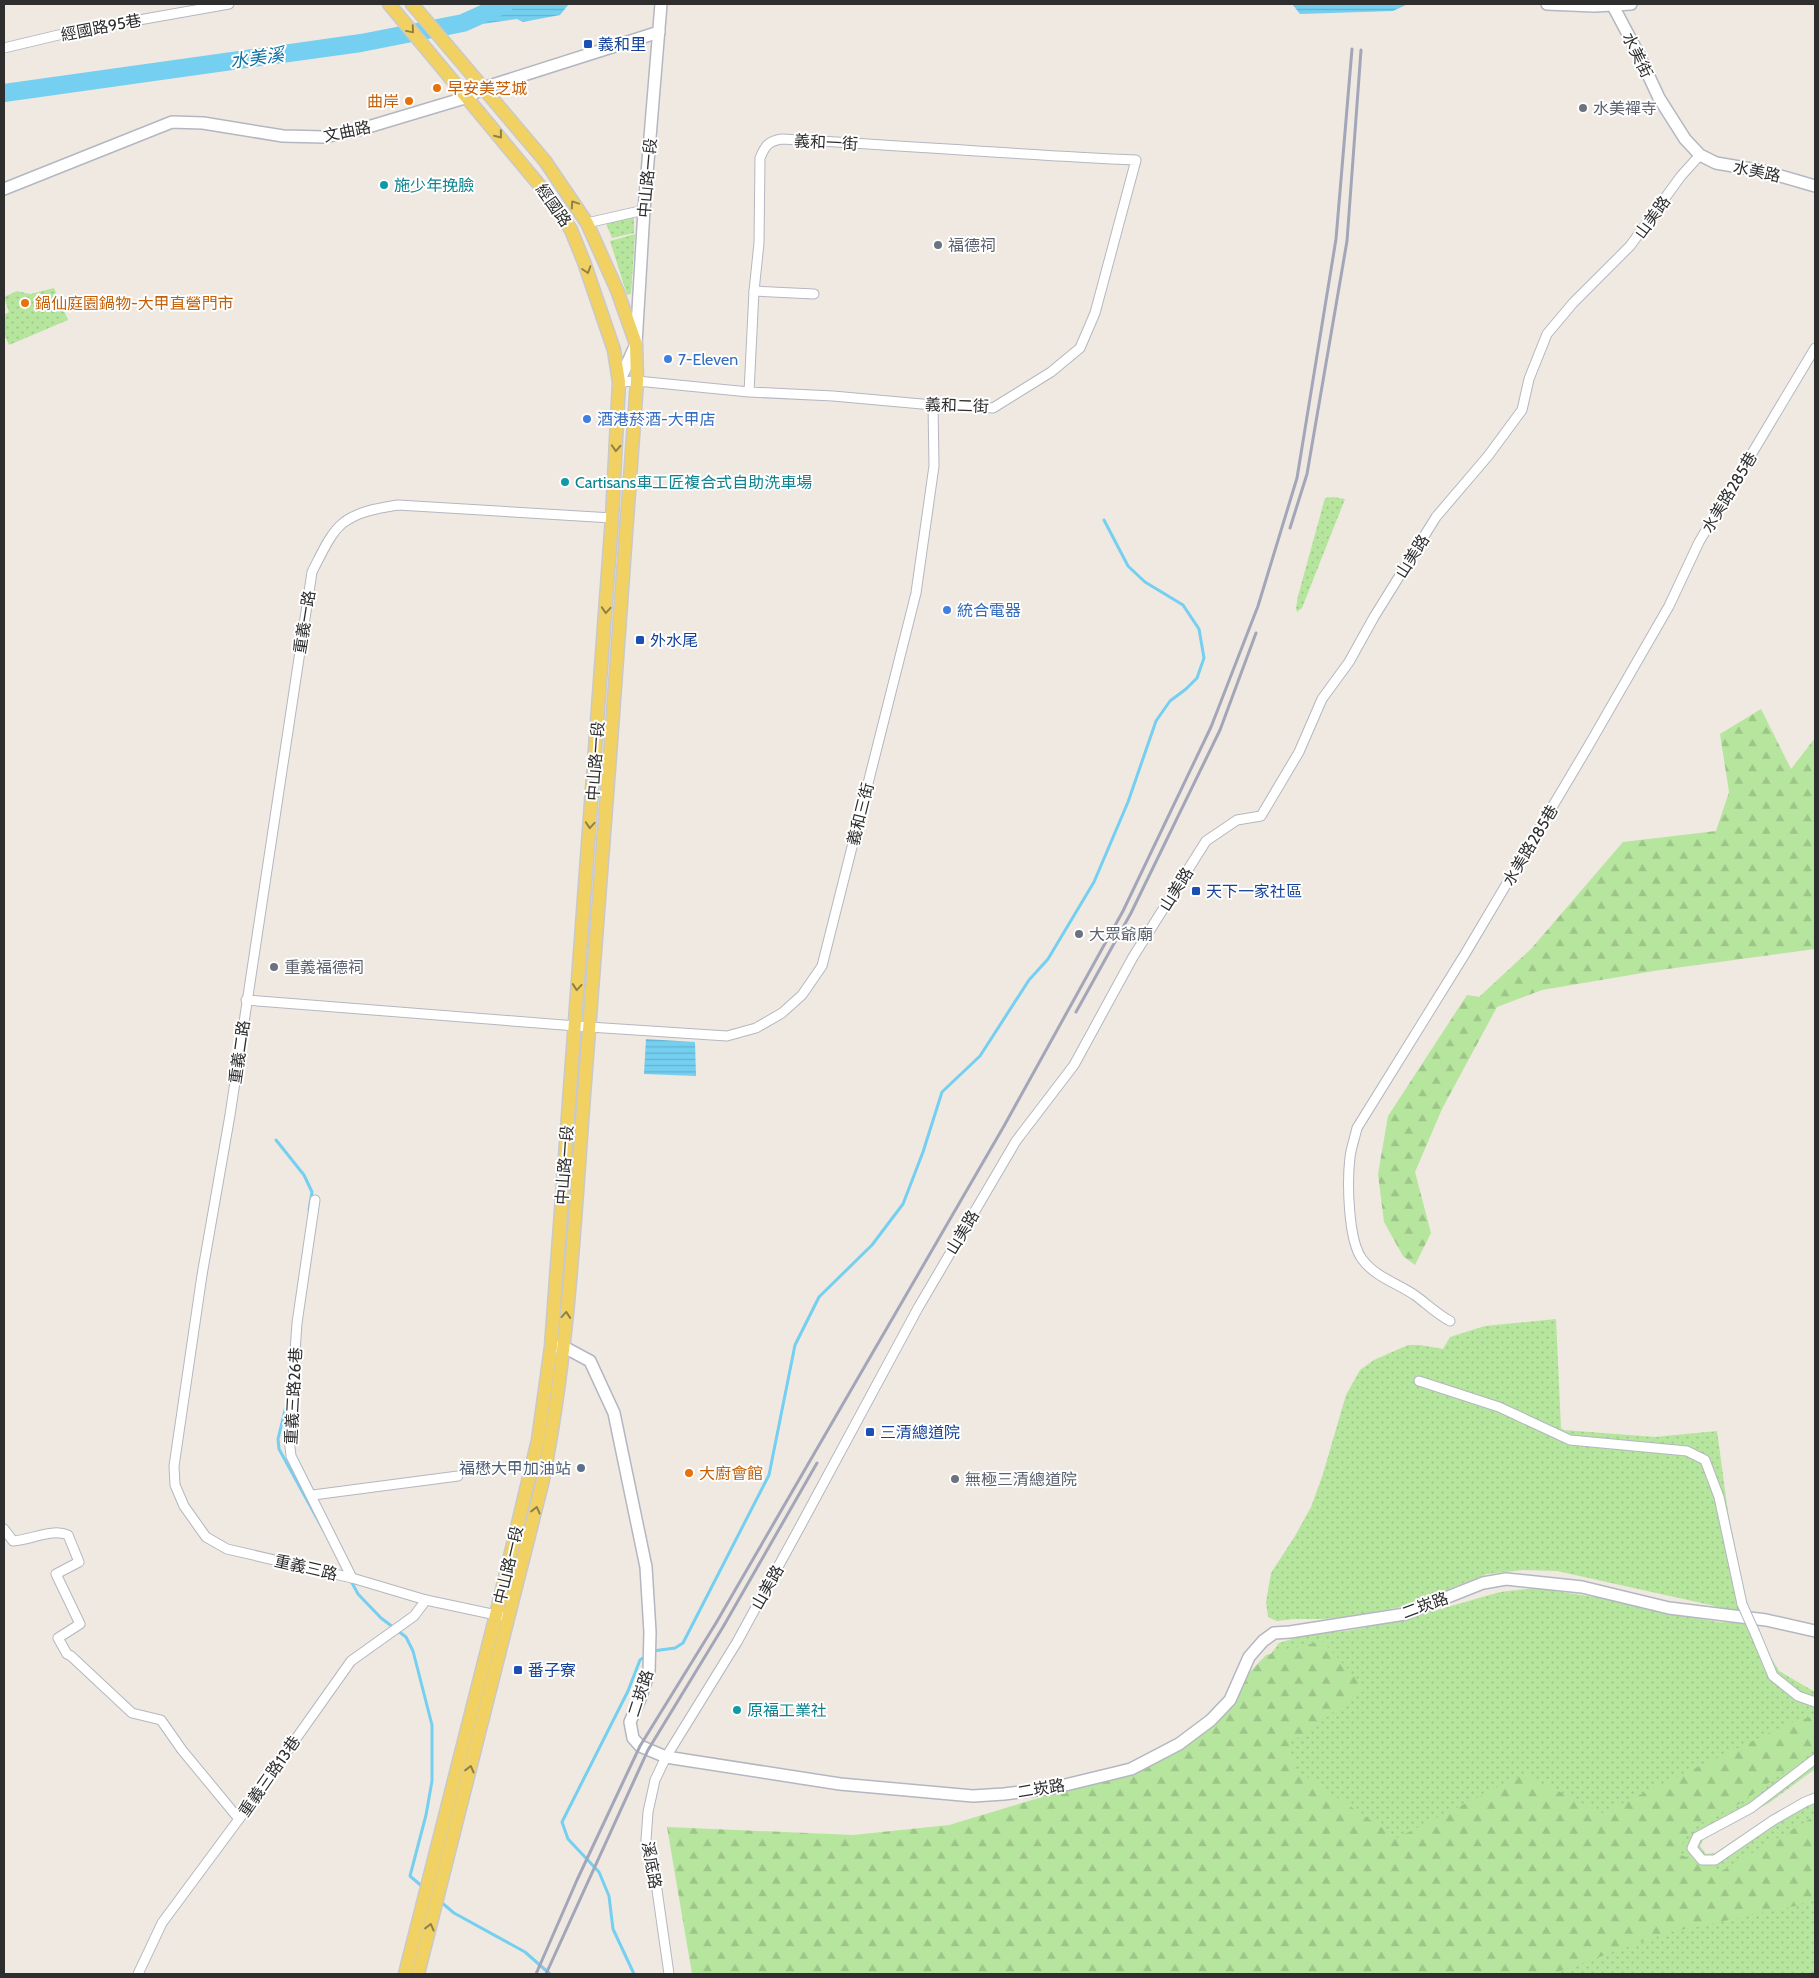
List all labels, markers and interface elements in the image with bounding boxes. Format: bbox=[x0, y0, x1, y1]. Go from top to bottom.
street label: 經國路95巷 bbox=[59, 10, 143, 45]
one-way arrow bbox=[406, 25, 415, 34]
street label: 水美街 bbox=[1618, 29, 1657, 81]
place label: 義和里 bbox=[598, 35, 646, 54]
marker: 義和里 bbox=[582, 38, 594, 50]
water label: 水美溪 bbox=[229, 43, 288, 73]
place label: 早安美芝城 bbox=[447, 79, 527, 98]
marker: 早安美芝城 bbox=[431, 82, 443, 94]
place label: 曲岸 bbox=[367, 92, 399, 111]
marker: 曲岸 bbox=[403, 95, 415, 107]
place label: 水美禪寺 bbox=[1593, 99, 1657, 118]
marker: 水美禪寺 bbox=[1577, 102, 1589, 114]
street label: 文曲路 bbox=[322, 117, 373, 146]
one-way arrow bbox=[494, 129, 502, 138]
street label: 義和一街 bbox=[794, 131, 858, 154]
street label: 中山路一段 bbox=[635, 137, 660, 219]
street label: 水美路 bbox=[1731, 157, 1782, 186]
place label: 施少年挽臉 bbox=[394, 176, 474, 195]
marker: 施少年挽臉 bbox=[378, 179, 390, 191]
street label: 經國路 bbox=[532, 180, 575, 230]
street label: 山美路 bbox=[1631, 192, 1674, 242]
one-way arrow bbox=[571, 200, 580, 209]
place label: 福德祠 bbox=[948, 236, 996, 255]
marker: 福德祠 bbox=[932, 239, 944, 251]
one-way arrow bbox=[581, 265, 591, 274]
place label: 鍋仙庭園鍋物-大甲直營門市 bbox=[35, 294, 234, 313]
marker: 鍋仙庭園鍋物-大甲直營門市 bbox=[19, 297, 31, 309]
place label: 7-Eleven bbox=[678, 350, 738, 369]
marker: 7-Eleven bbox=[662, 353, 674, 365]
street label: 義和二街 bbox=[925, 395, 989, 416]
place label: 酒港菸酒-大甲店 bbox=[597, 410, 716, 429]
marker: 酒港菸酒-大甲店 bbox=[581, 413, 593, 425]
one-way arrow bbox=[610, 445, 621, 453]
street label: 水美路285巷 bbox=[1698, 448, 1761, 536]
place label: Cartisans車工匠複合式自助洗車場 bbox=[575, 473, 812, 492]
marker: Cartisans車工匠複合式自助洗車場 bbox=[559, 476, 571, 488]
street label: 山美路 bbox=[1392, 531, 1433, 582]
street label: 重義一路 bbox=[290, 589, 319, 655]
place label: 統合電器 bbox=[957, 601, 1021, 620]
marker: 統合電器 bbox=[941, 604, 953, 616]
one-way arrow bbox=[600, 607, 611, 615]
place label: 外水尾 bbox=[650, 631, 698, 650]
marker: 外水尾 bbox=[634, 634, 646, 646]
street label: 中山路一段 bbox=[583, 720, 608, 802]
street label: 義和三街 bbox=[844, 781, 877, 847]
street label: 水美路285巷 bbox=[1499, 801, 1562, 889]
one-way arrow bbox=[585, 821, 596, 829]
street label: 山美路 bbox=[1156, 864, 1197, 915]
place label: 天下一家社區 bbox=[1206, 882, 1302, 901]
marker: 天下一家社區 bbox=[1190, 885, 1202, 897]
place label: 大眾爺廟 bbox=[1089, 925, 1153, 944]
marker: 大眾爺廟 bbox=[1073, 928, 1085, 940]
place label: 重義福德祠 bbox=[284, 958, 364, 977]
marker: 重義福德祠 bbox=[268, 961, 280, 973]
one-way arrow bbox=[572, 983, 583, 991]
street label: 重義二路 bbox=[226, 1019, 253, 1085]
street label: 中山路一段 bbox=[552, 1124, 577, 1206]
street label: 山美路 bbox=[942, 1207, 983, 1258]
one-way arrow bbox=[560, 1311, 571, 1319]
street label: 重義三路26巷 bbox=[281, 1347, 306, 1445]
place label: 三清總道院 bbox=[880, 1423, 960, 1442]
marker: 三清總道院 bbox=[864, 1426, 876, 1438]
place label: 福懋大甲加油站 bbox=[459, 1459, 571, 1478]
marker: 福懋大甲加油站 bbox=[575, 1462, 587, 1474]
place label: 大廚會館 bbox=[699, 1464, 763, 1483]
marker: 大廚會館 bbox=[683, 1467, 695, 1479]
place label: 無極三清總道院 bbox=[965, 1470, 1077, 1489]
marker: 無極三清總道院 bbox=[949, 1473, 961, 1485]
one-way arrow bbox=[530, 1506, 541, 1515]
street label: 中山路一段 bbox=[490, 1524, 527, 1606]
street label: 重義三路 bbox=[273, 1551, 339, 1584]
street label: 山美路 bbox=[747, 1562, 787, 1613]
street label: 二崁路 bbox=[1399, 1588, 1451, 1623]
place label: 番子寮 bbox=[528, 1661, 576, 1680]
marker: 番子寮 bbox=[512, 1664, 524, 1676]
street label: 二崁路 bbox=[624, 1667, 657, 1719]
place label: 原福工業社 bbox=[747, 1701, 827, 1720]
marker: 原福工業社 bbox=[731, 1704, 743, 1716]
street label: 重義三路13巷 bbox=[235, 1732, 304, 1820]
one-way arrow bbox=[464, 1765, 475, 1774]
street label: 二崁路 bbox=[1016, 1775, 1066, 1802]
street label: 溪底路 bbox=[638, 1840, 665, 1890]
one-way arrow bbox=[424, 1923, 435, 1931]

